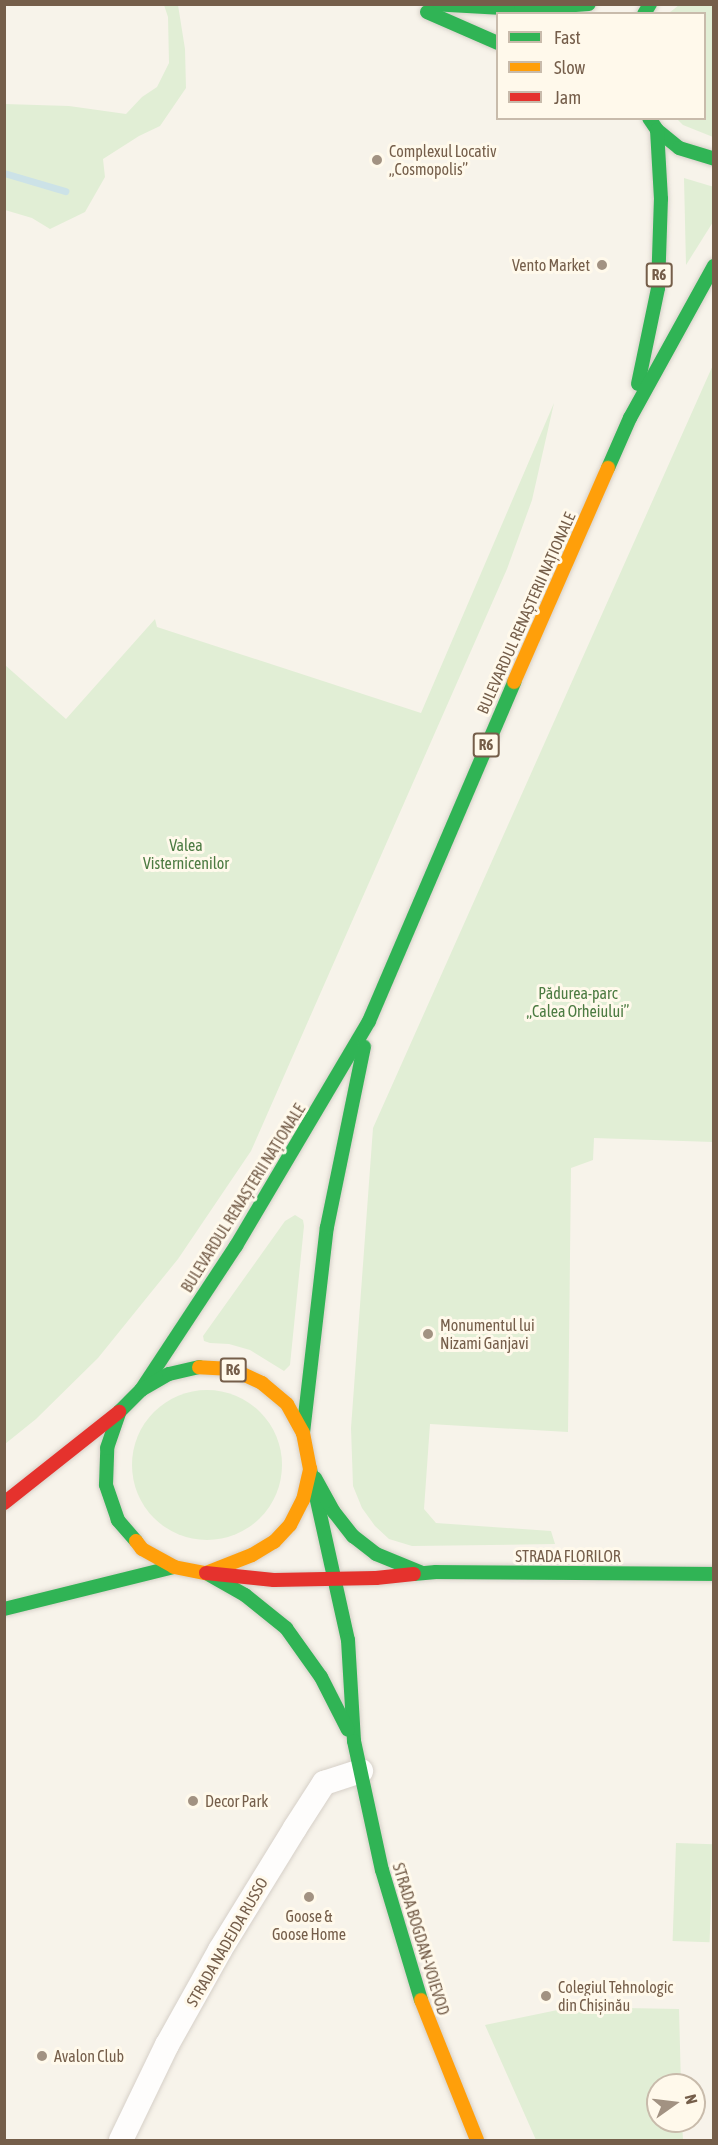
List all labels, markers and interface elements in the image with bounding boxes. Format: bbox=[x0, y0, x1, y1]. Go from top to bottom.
legend bbox=[496, 12, 706, 120]
text: Fast bbox=[554, 27, 581, 48]
text: Slow bbox=[554, 57, 585, 78]
text: Jam bbox=[554, 87, 581, 108]
place label: Complexul Locativ „Cosmopolis” bbox=[389, 141, 497, 179]
marker: Complexul Locativ „Cosmopolis” bbox=[370, 153, 384, 167]
place label: Vento Market bbox=[512, 255, 590, 275]
marker: Vento Market bbox=[595, 258, 609, 272]
road number: R6 bbox=[646, 263, 672, 287]
street label: BULEVARDUL RENAȘTERII NAȚIONALE bbox=[473, 509, 579, 717]
road number: R6 bbox=[472, 733, 500, 757]
park label: Valea Visternicenilor bbox=[143, 835, 229, 873]
park label: Pădurea-parc „Calea Orheiului” bbox=[527, 983, 629, 1021]
street label: BULEVARDUL RENAȘTERII NAȚIONALE bbox=[177, 1100, 309, 1296]
place label: Monumentul lui Nizami Ganjavi bbox=[440, 1315, 535, 1353]
marker: Monumentul lui Nizami Ganjavi bbox=[421, 1327, 435, 1341]
road number: R6 bbox=[220, 1358, 246, 1382]
street label: STRADA FLORILOR bbox=[515, 1546, 621, 1566]
place label: Decor Park bbox=[205, 1791, 268, 1811]
marker: Decor Park bbox=[186, 1794, 200, 1808]
street label: STRADA BOGDAN-VOIEVOD bbox=[389, 1861, 453, 2017]
street label: STRADA NADEJDA RUSSO bbox=[182, 1874, 272, 2010]
marker: Goose & Goose Home bbox=[302, 1890, 316, 1904]
place label: Goose & Goose Home bbox=[272, 1906, 346, 1944]
place label: Colegiul Tehnologic din Chișinău bbox=[558, 1977, 673, 2015]
marker: Colegiul Tehnologic din Chișinău bbox=[539, 1989, 553, 2003]
place label: Avalon Club bbox=[54, 2046, 124, 2066]
marker: Avalon Club bbox=[35, 2049, 49, 2063]
north arrow bbox=[646, 2073, 706, 2133]
text: N bbox=[682, 2092, 701, 2106]

